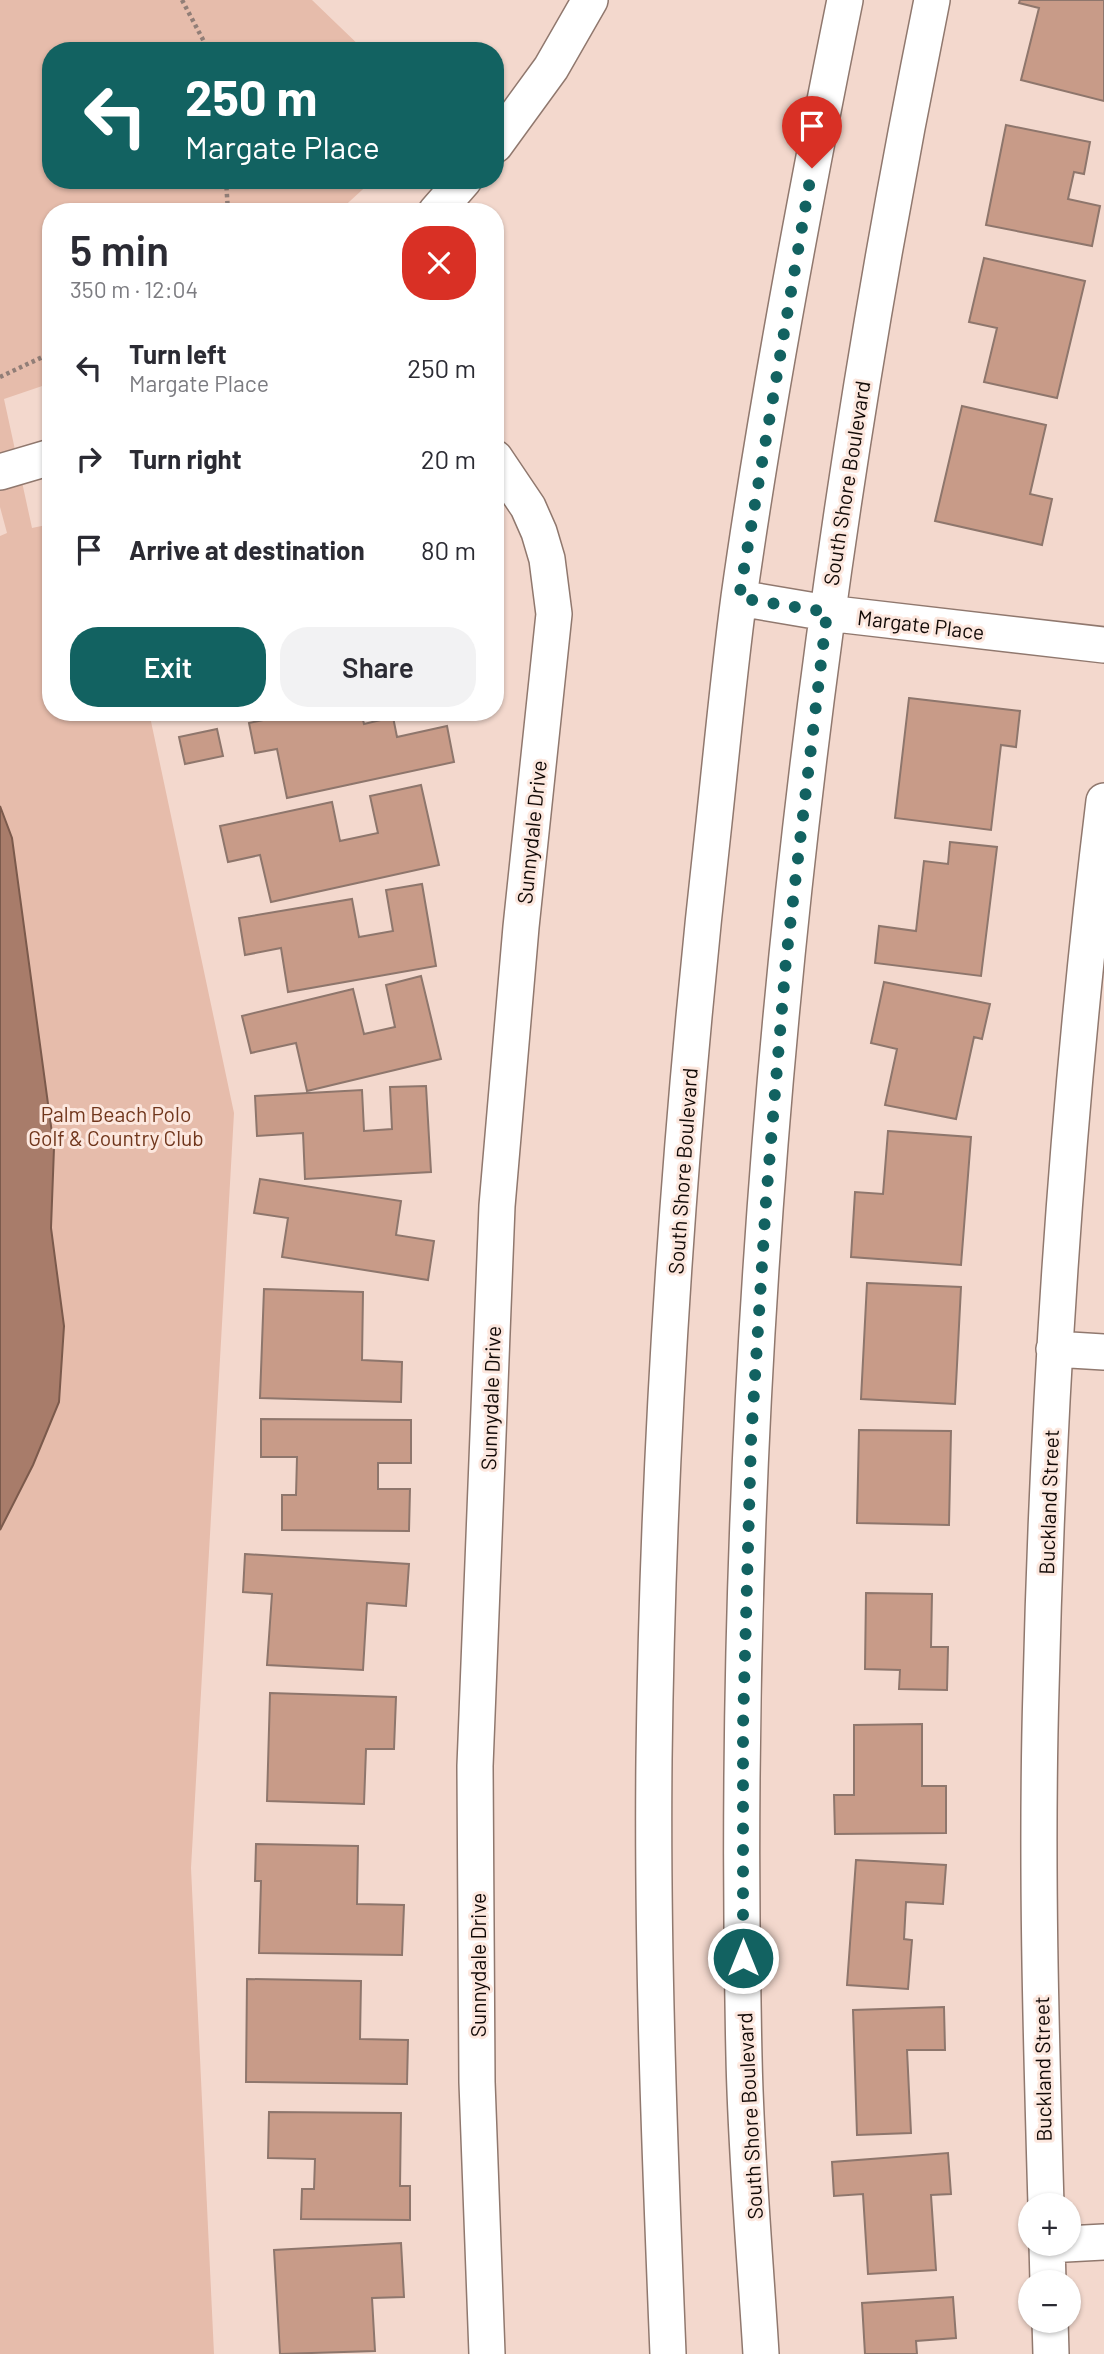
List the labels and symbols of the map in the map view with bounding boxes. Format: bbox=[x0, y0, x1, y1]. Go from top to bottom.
pin bbox=[782, 96, 842, 168]
street label: South Shore Boulevard bbox=[817, 379, 875, 587]
street label: Margate Place bbox=[856, 604, 986, 644]
street label: Sunnydale Drive bbox=[511, 759, 551, 905]
street label: South Shore Boulevard bbox=[662, 1067, 702, 1275]
park label: Palm Beach Polo Golf & Country Club bbox=[28, 1101, 204, 1150]
street label: Sunnydale Drive bbox=[475, 1325, 505, 1471]
street label: Buckland Street bbox=[1033, 1429, 1063, 1575]
street label: Sunnydale Drive bbox=[465, 1893, 490, 2037]
position arrow bbox=[706, 1921, 780, 1995]
street label: Buckland Street bbox=[1028, 1996, 1056, 2142]
street label: South Shore Boulevard bbox=[731, 2012, 767, 2220]

